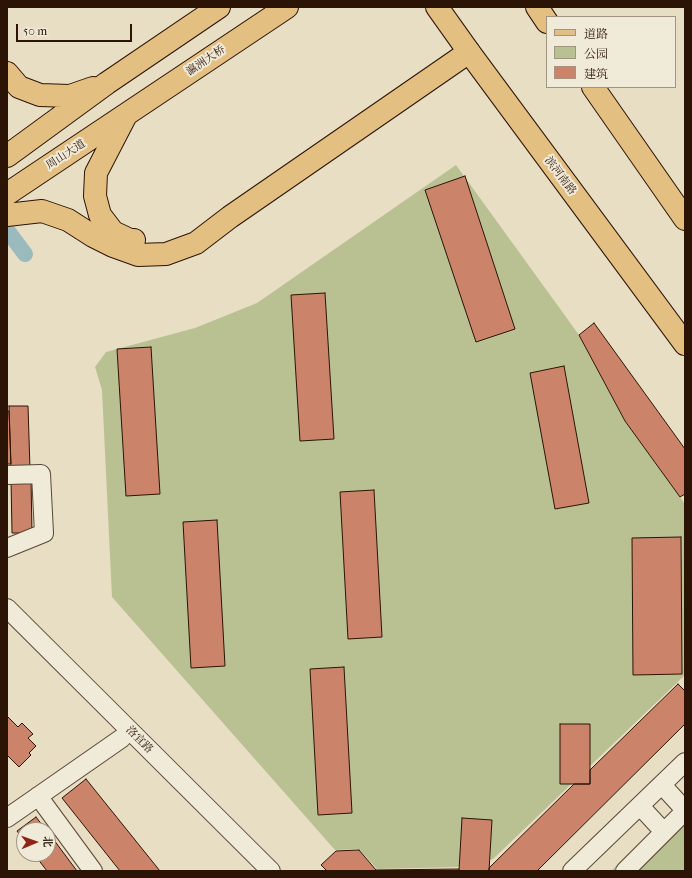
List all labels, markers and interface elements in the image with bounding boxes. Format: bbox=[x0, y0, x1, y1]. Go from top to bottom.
scale bar bbox=[18, 16, 134, 42]
legend bbox=[546, 16, 676, 88]
text: 50 m bbox=[23, 24, 47, 38]
text: 道路 bbox=[584, 27, 608, 41]
street label: 瀛洲大桥 bbox=[184, 43, 228, 79]
text: 公园 bbox=[584, 47, 608, 61]
text: 建筑 bbox=[584, 67, 608, 81]
street label: 周山大道 bbox=[44, 137, 88, 173]
street label: 滨河南路 bbox=[541, 154, 579, 198]
street label: 洛宜路 bbox=[123, 724, 155, 756]
north arrow bbox=[16, 822, 56, 862]
text: 北 bbox=[41, 836, 54, 847]

